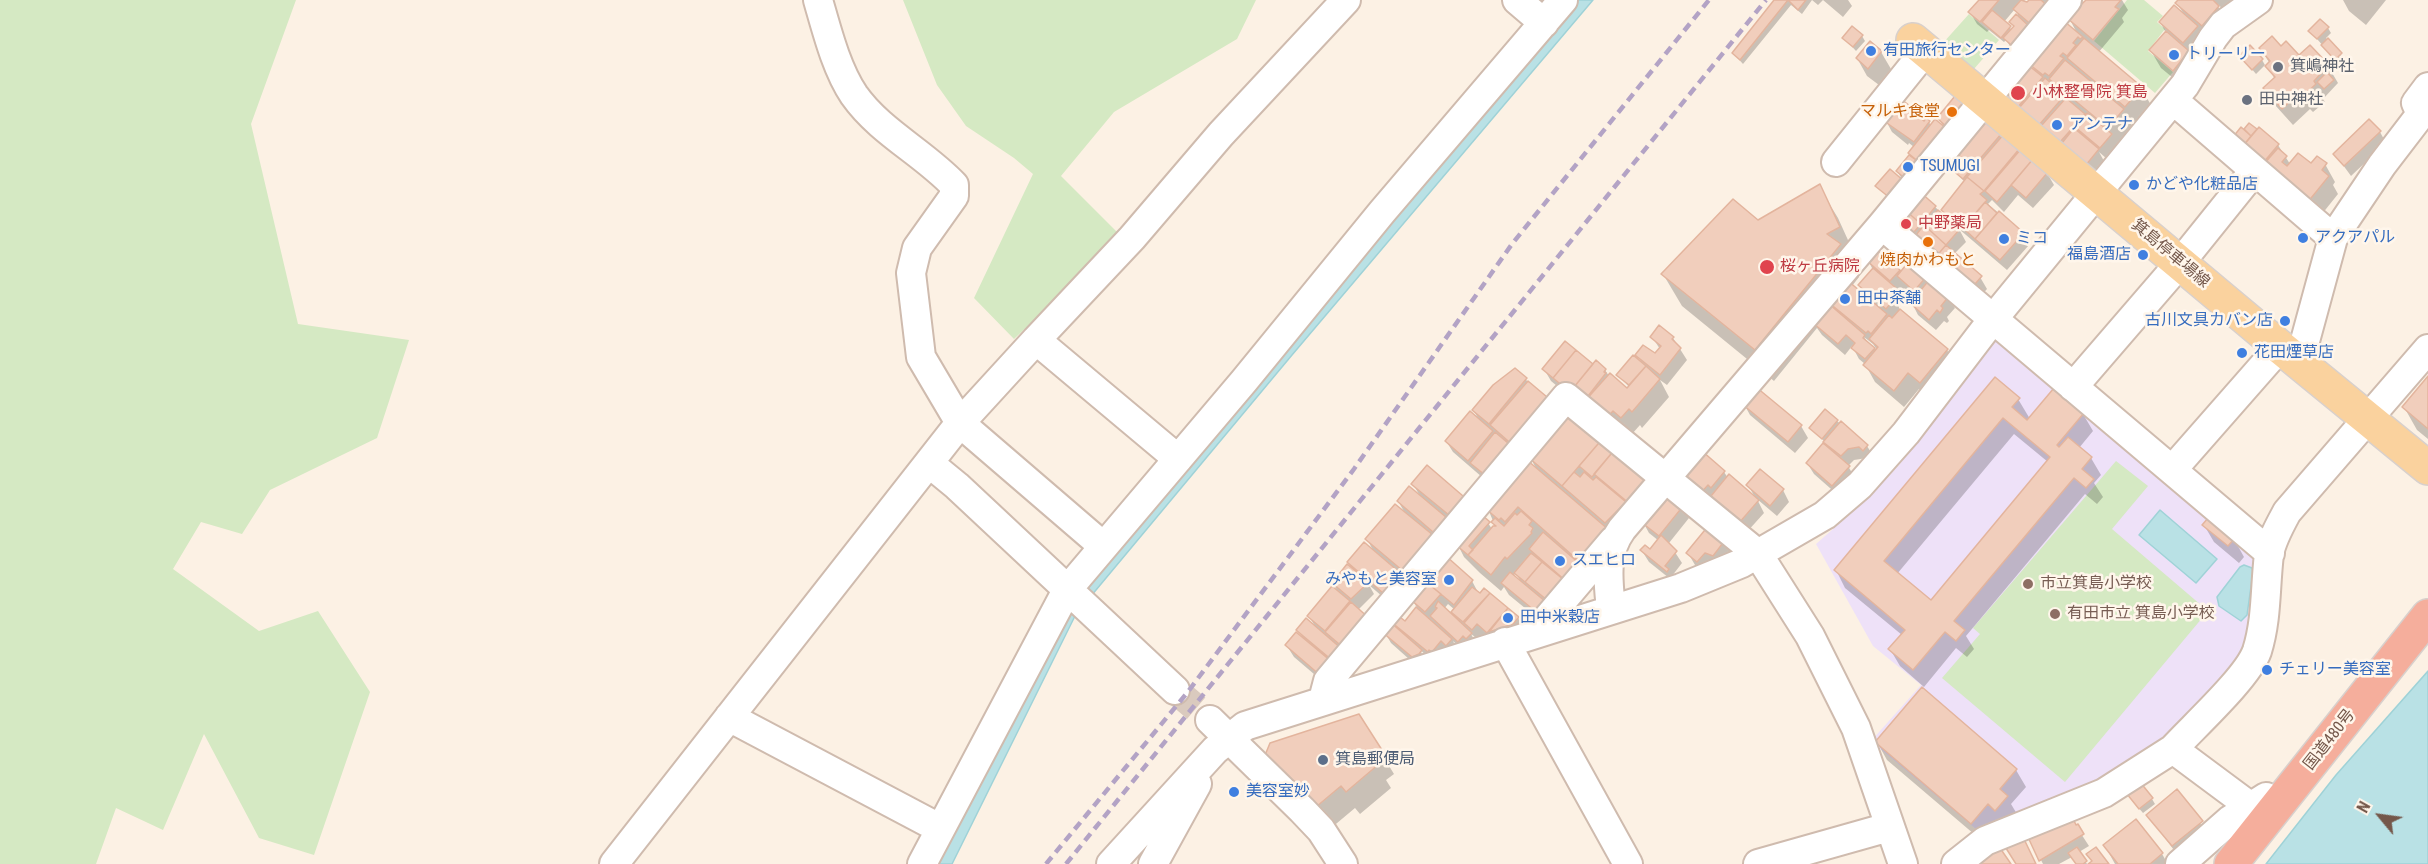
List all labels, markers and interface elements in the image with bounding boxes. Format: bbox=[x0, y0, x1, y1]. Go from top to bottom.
place label: 有田旅行センター bbox=[1883, 41, 2011, 61]
marker: 有田旅行センター bbox=[1864, 44, 1878, 58]
place label: トリーリー bbox=[2186, 45, 2266, 65]
marker: トリーリー bbox=[2167, 48, 2181, 62]
place label: 箕嶋神社 bbox=[2290, 57, 2354, 77]
marker: 箕嶋神社 bbox=[2271, 60, 2285, 74]
place label: 小林整骨院 箕島 bbox=[2032, 83, 2148, 103]
marker: 小林整骨院 箕島 bbox=[2009, 84, 2027, 102]
place label: 田中神社 bbox=[2259, 90, 2323, 110]
marker: 田中神社 bbox=[2240, 93, 2254, 107]
place label: マルキ食堂 bbox=[1860, 102, 1940, 122]
marker: マルキ食堂 bbox=[1945, 105, 1959, 119]
place label: アンテナ bbox=[2069, 115, 2133, 135]
marker: アンテナ bbox=[2050, 118, 2064, 132]
place label: TSUMUGI bbox=[1920, 157, 1980, 177]
marker: TSUMUGI bbox=[1901, 160, 1915, 174]
place label: かどや化粧品店 bbox=[2146, 175, 2258, 195]
marker: かどや化粧品店 bbox=[2127, 178, 2141, 192]
place label: 中野薬局 bbox=[1918, 214, 1982, 234]
street label: 箕島停車場線 bbox=[2127, 216, 2213, 292]
marker: 中野薬局 bbox=[1899, 217, 1913, 231]
place label: アクアパル bbox=[2315, 228, 2395, 248]
place label: ミコ bbox=[2016, 229, 2048, 249]
marker: アクアパル bbox=[2296, 231, 2310, 245]
marker: ミコ bbox=[1997, 232, 2011, 246]
marker: 焼肉かわもと bbox=[1921, 235, 1935, 249]
place label: 福島酒店 bbox=[2067, 245, 2131, 265]
marker: 福島酒店 bbox=[2136, 248, 2150, 262]
place label: 焼肉かわもと bbox=[1880, 251, 1976, 271]
place label: 桜ヶ丘病院 bbox=[1780, 257, 1860, 277]
marker: 桜ヶ丘病院 bbox=[1758, 258, 1776, 276]
place label: 田中茶舗 bbox=[1857, 289, 1921, 309]
marker: 田中茶舗 bbox=[1838, 292, 1852, 306]
place label: 古川文具カバン店 bbox=[2145, 311, 2273, 331]
marker: 古川文具カバン店 bbox=[2278, 314, 2292, 328]
place label: 花田煙草店 bbox=[2254, 343, 2334, 363]
marker: 花田煙草店 bbox=[2235, 346, 2249, 360]
place label: スエヒロ bbox=[1572, 551, 1636, 571]
marker: スエヒロ bbox=[1553, 554, 1567, 568]
place label: みやもと美容室 bbox=[1325, 570, 1437, 590]
marker: みやもと美容室 bbox=[1442, 573, 1456, 587]
place label: 市立箕島小学校 bbox=[2040, 574, 2152, 594]
marker: 市立箕島小学校 bbox=[2021, 577, 2035, 591]
place label: 有田市立 箕島小学校 bbox=[2067, 604, 2215, 624]
marker: 有田市立 箕島小学校 bbox=[2048, 607, 2062, 621]
place label: 田中米穀店 bbox=[1520, 608, 1600, 628]
marker: 田中米穀店 bbox=[1501, 611, 1515, 625]
place label: チェリー美容室 bbox=[2279, 660, 2391, 680]
marker: チェリー美容室 bbox=[2260, 663, 2274, 677]
street label: 国道480号 bbox=[2300, 706, 2360, 774]
place label: 箕島郵便局 bbox=[1335, 750, 1415, 770]
marker: 箕島郵便局 bbox=[1316, 753, 1330, 767]
place label: 美容室妙 bbox=[1246, 782, 1310, 802]
marker: 美容室妙 bbox=[1227, 785, 1241, 799]
north arrow bbox=[2350, 786, 2410, 846]
text: N bbox=[2353, 798, 2374, 816]

